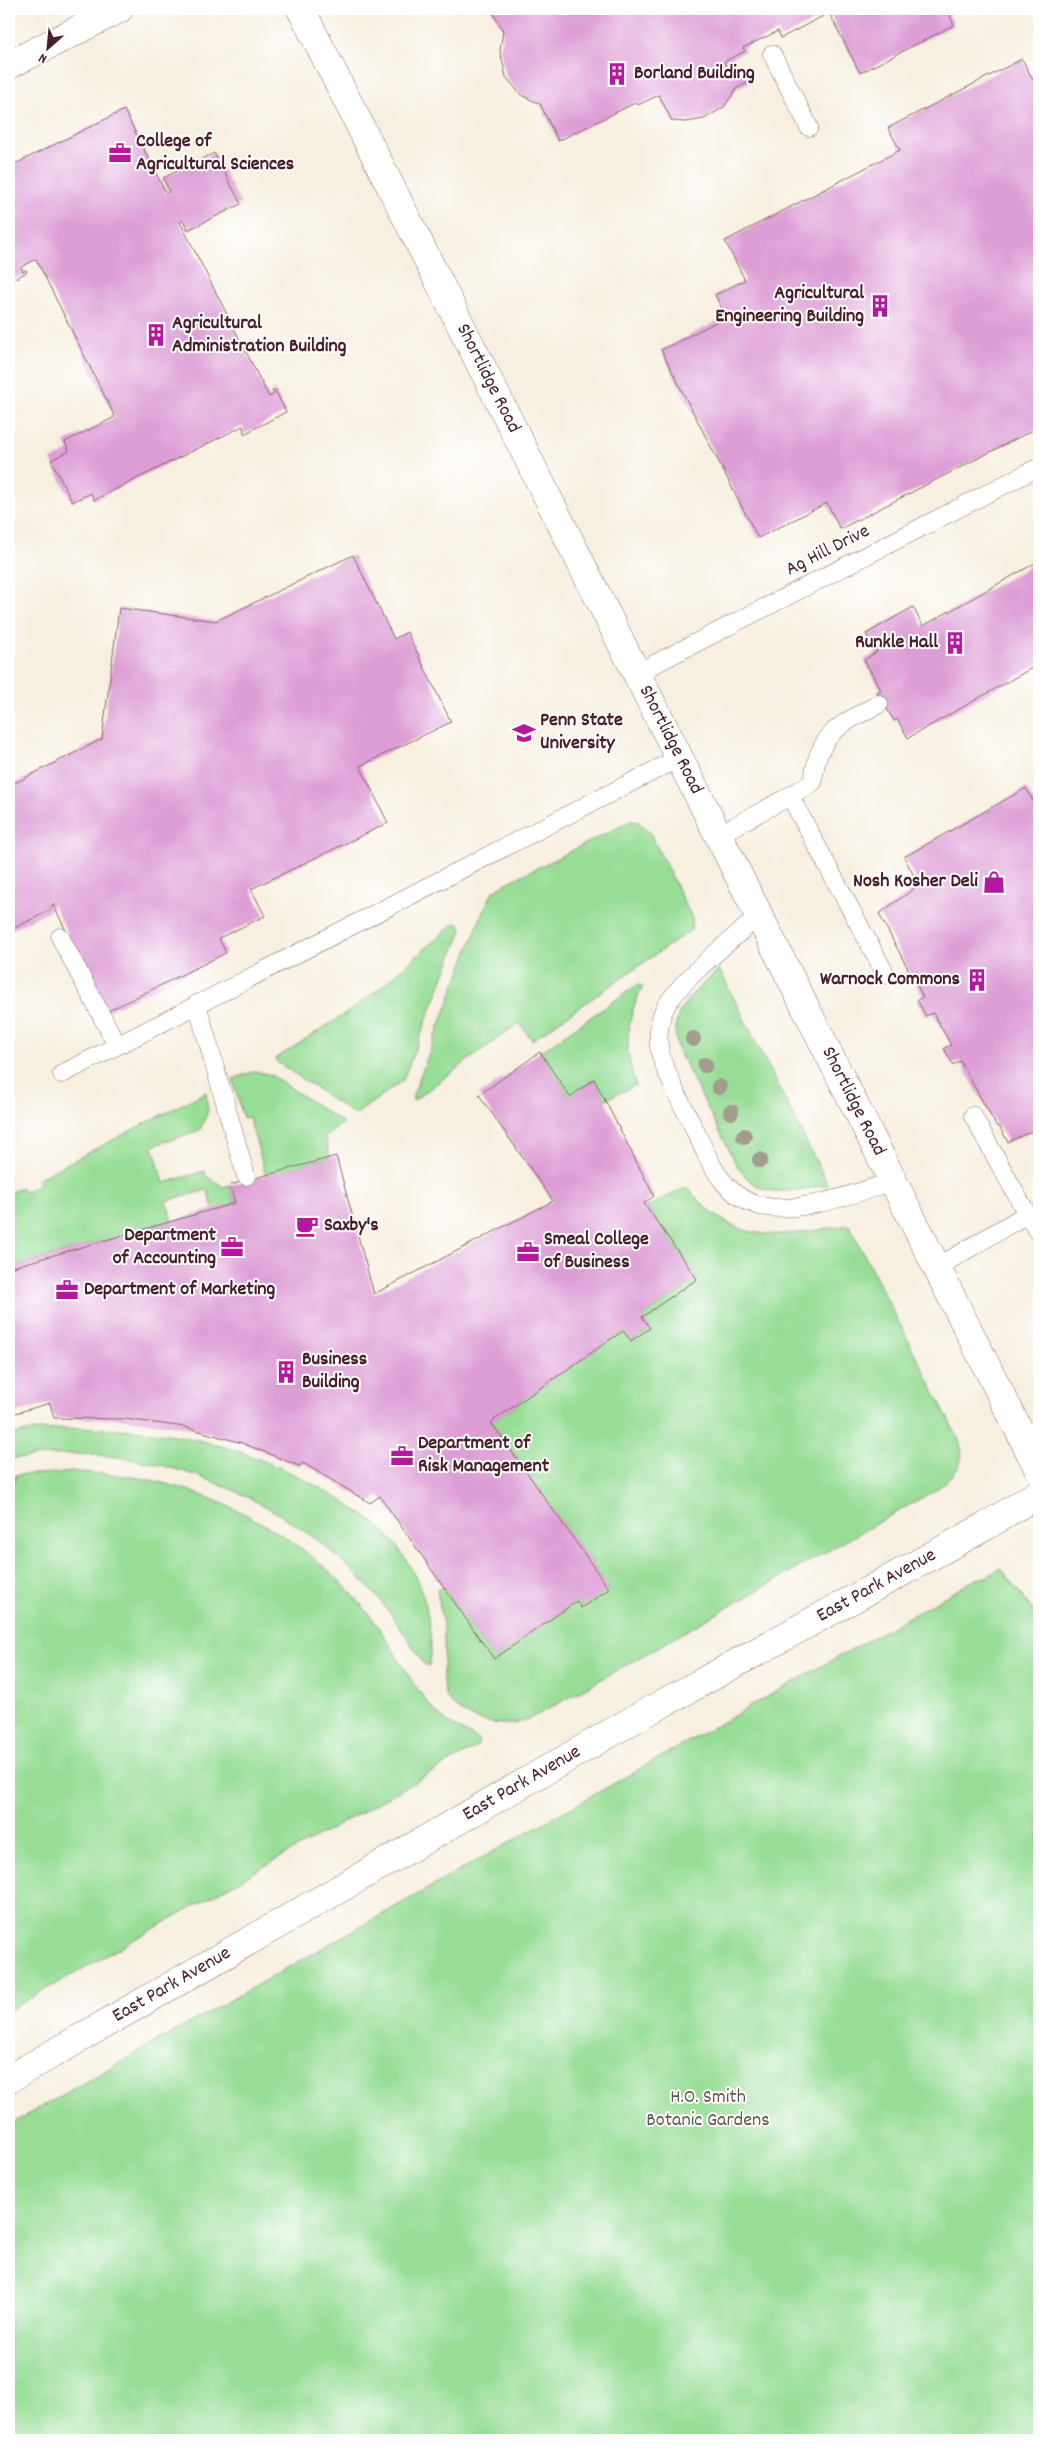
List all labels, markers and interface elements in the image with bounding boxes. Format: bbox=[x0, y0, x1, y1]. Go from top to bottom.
north arrow bbox=[22, 22, 72, 72]
text: N bbox=[35, 47, 51, 68]
place label: Borland Building bbox=[634, 60, 755, 88]
building icon: Borland Building bbox=[604, 61, 630, 87]
place label: College of Agricultural Sciences bbox=[136, 128, 294, 179]
office icon: College of Agricultural Sciences bbox=[107, 140, 133, 166]
place label: Agricultural Engineering Building bbox=[715, 280, 864, 331]
building icon: Agricultural Engineering Building bbox=[867, 293, 893, 319]
place label: Agricultural Administration Building bbox=[172, 310, 347, 361]
street label: Shortlidge Road bbox=[448, 319, 527, 438]
building icon: Agricultural Administration Building bbox=[143, 322, 169, 348]
street label: Ag Hill Drive bbox=[781, 518, 875, 584]
place label: Runkle Hall bbox=[855, 629, 938, 657]
building icon: Runkle Hall bbox=[942, 630, 968, 656]
street label: Shortlidge Road bbox=[631, 681, 710, 800]
place label: Penn State University bbox=[540, 707, 623, 758]
school or university icon: Penn State University bbox=[511, 720, 537, 746]
place label: Nosh Kosher Deli bbox=[853, 868, 978, 896]
shop icon: Nosh Kosher Deli bbox=[981, 869, 1007, 895]
place label: Warnock Commons bbox=[820, 966, 960, 994]
building icon: Warnock Commons bbox=[964, 967, 990, 993]
street label: Shortlidge Road bbox=[814, 1042, 892, 1161]
place label: Saxby's bbox=[324, 1212, 379, 1240]
cafe icon: Saxby's bbox=[294, 1213, 320, 1239]
place label: Department of Accounting bbox=[113, 1222, 217, 1273]
place label: Smeal College of Business bbox=[544, 1226, 649, 1277]
office icon: Department of Accounting bbox=[219, 1234, 245, 1260]
office icon: Smeal College of Business bbox=[515, 1239, 541, 1265]
place label: Department of Marketing bbox=[84, 1276, 276, 1304]
office icon: Department of Marketing bbox=[54, 1277, 80, 1303]
place label: Business Building bbox=[302, 1346, 367, 1397]
building icon: Business Building bbox=[273, 1359, 299, 1385]
place label: Department of Risk Management bbox=[418, 1430, 550, 1481]
office icon: Department of Risk Management bbox=[389, 1443, 415, 1469]
street label: East Park Avenue bbox=[812, 1542, 942, 1630]
street label: East Park Avenue bbox=[458, 1739, 587, 1829]
street label: East Park Avenue bbox=[108, 1940, 236, 2030]
park label: H.O. Smith Botanic Gardens bbox=[646, 2084, 770, 2135]

